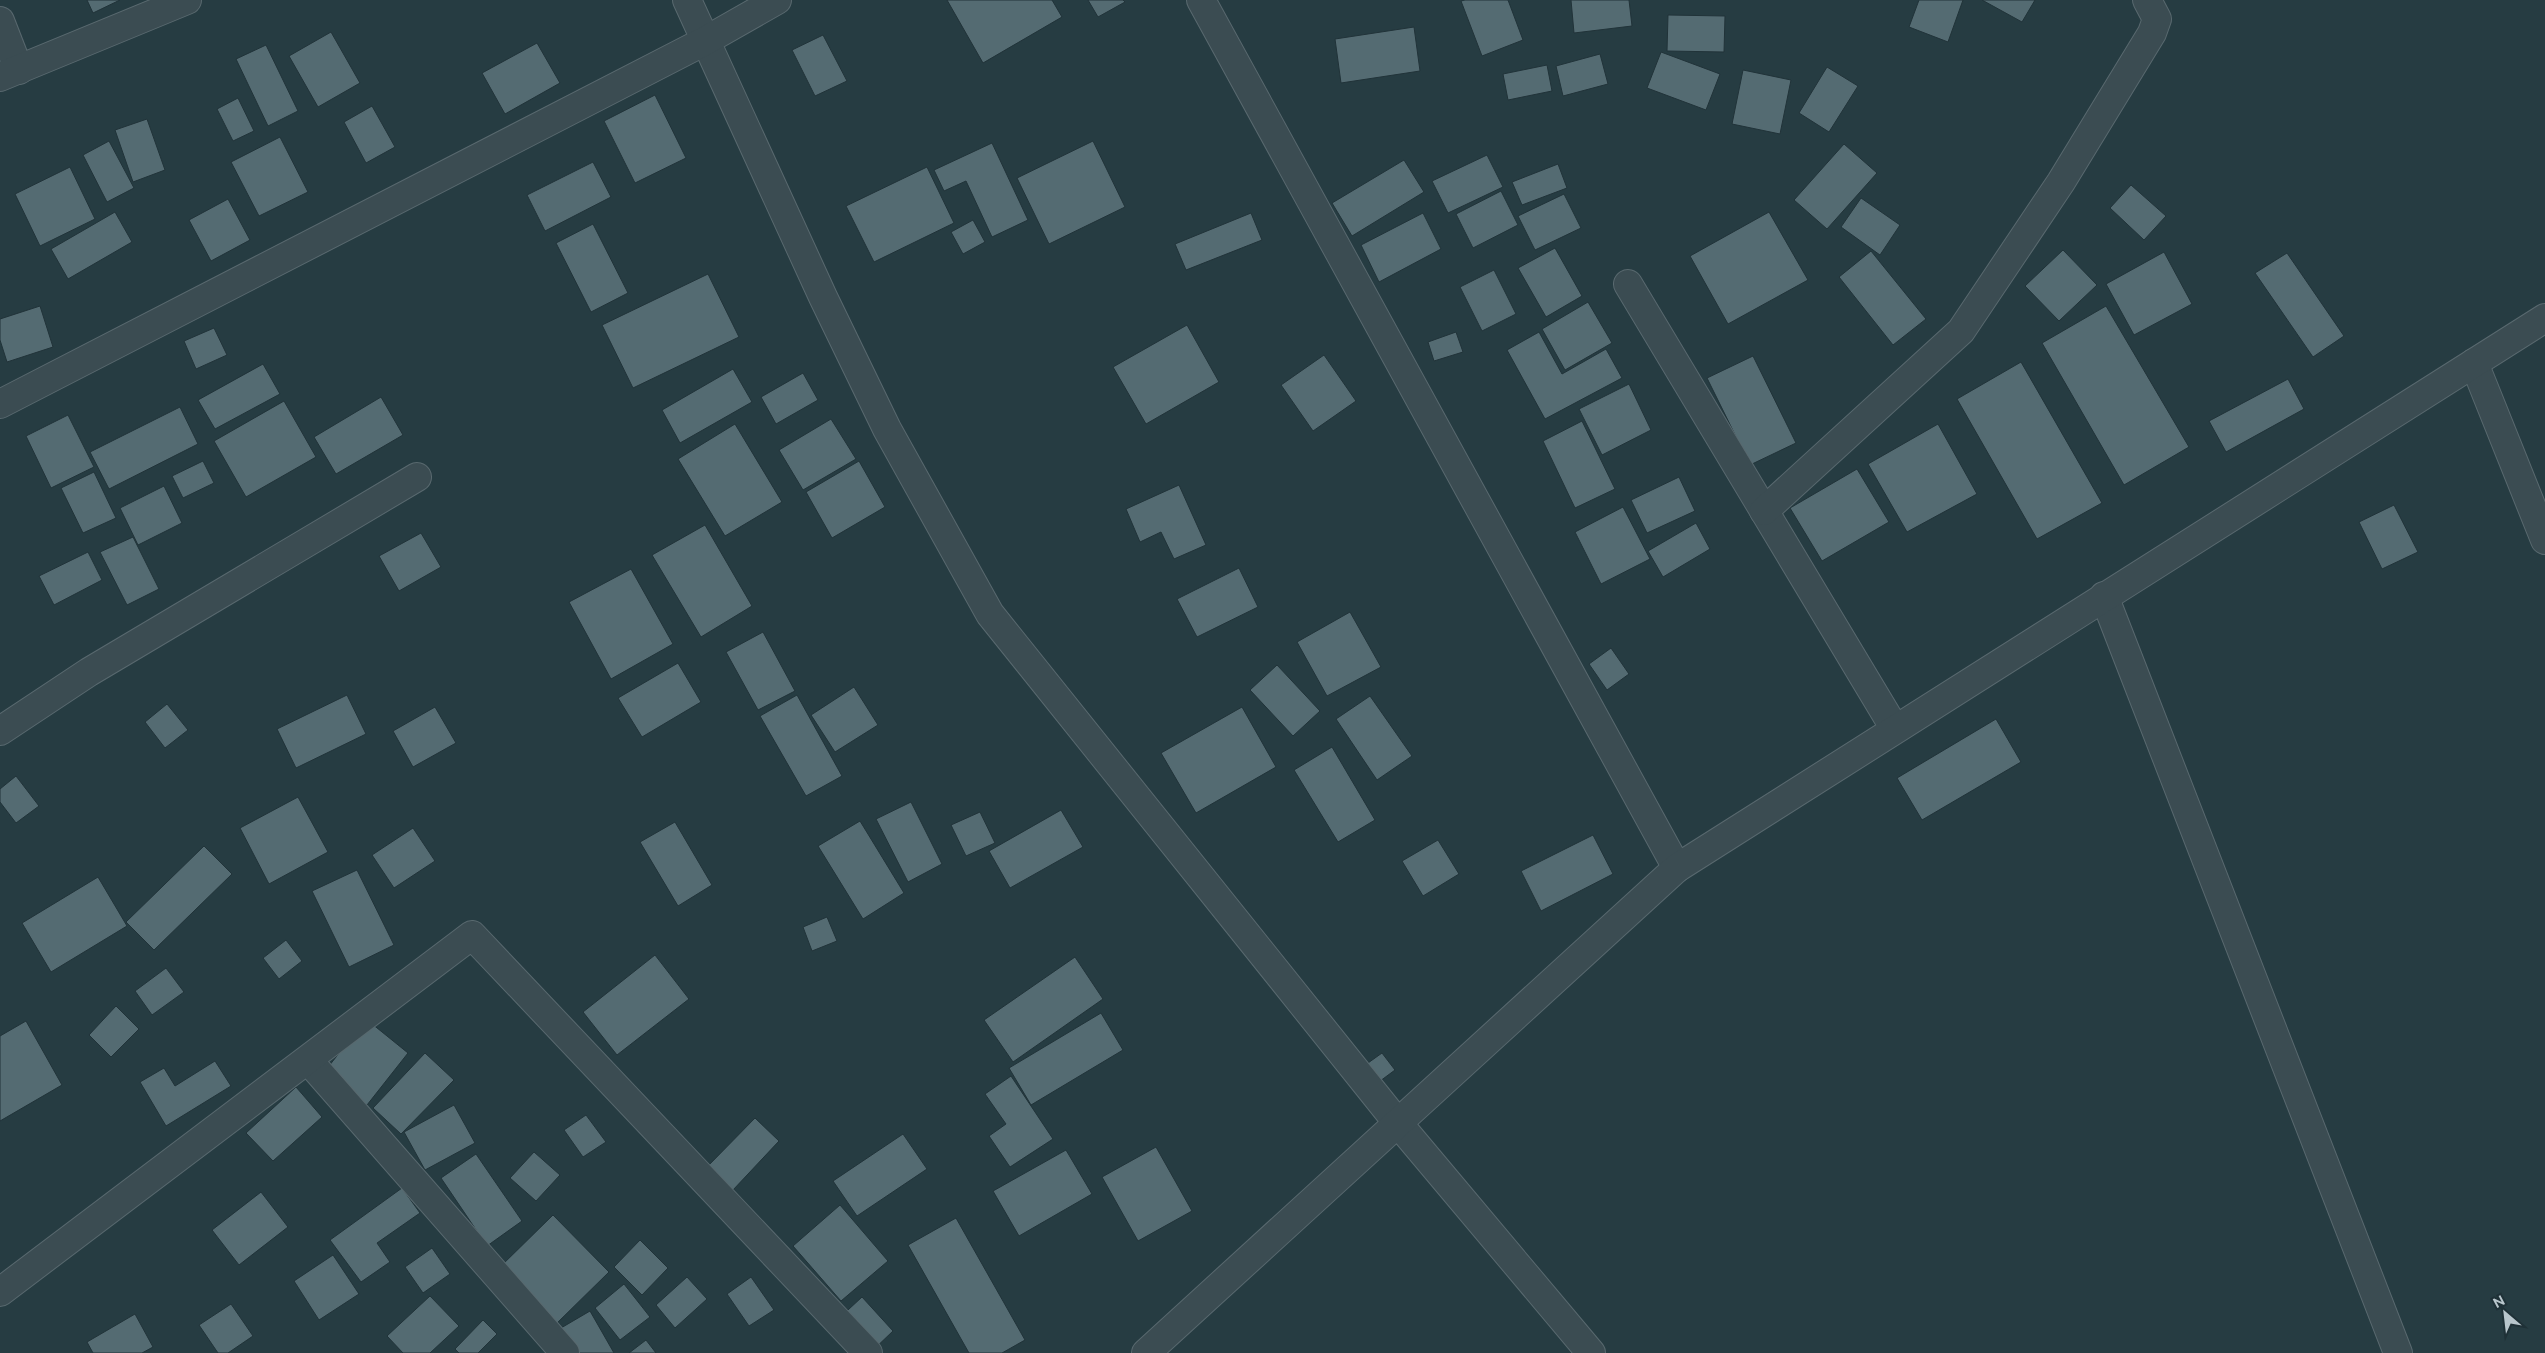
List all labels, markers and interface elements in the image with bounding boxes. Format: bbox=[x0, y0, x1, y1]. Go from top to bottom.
north arrow bbox=[2480, 1288, 2530, 1338]
text: N bbox=[2490, 1292, 2507, 1311]

